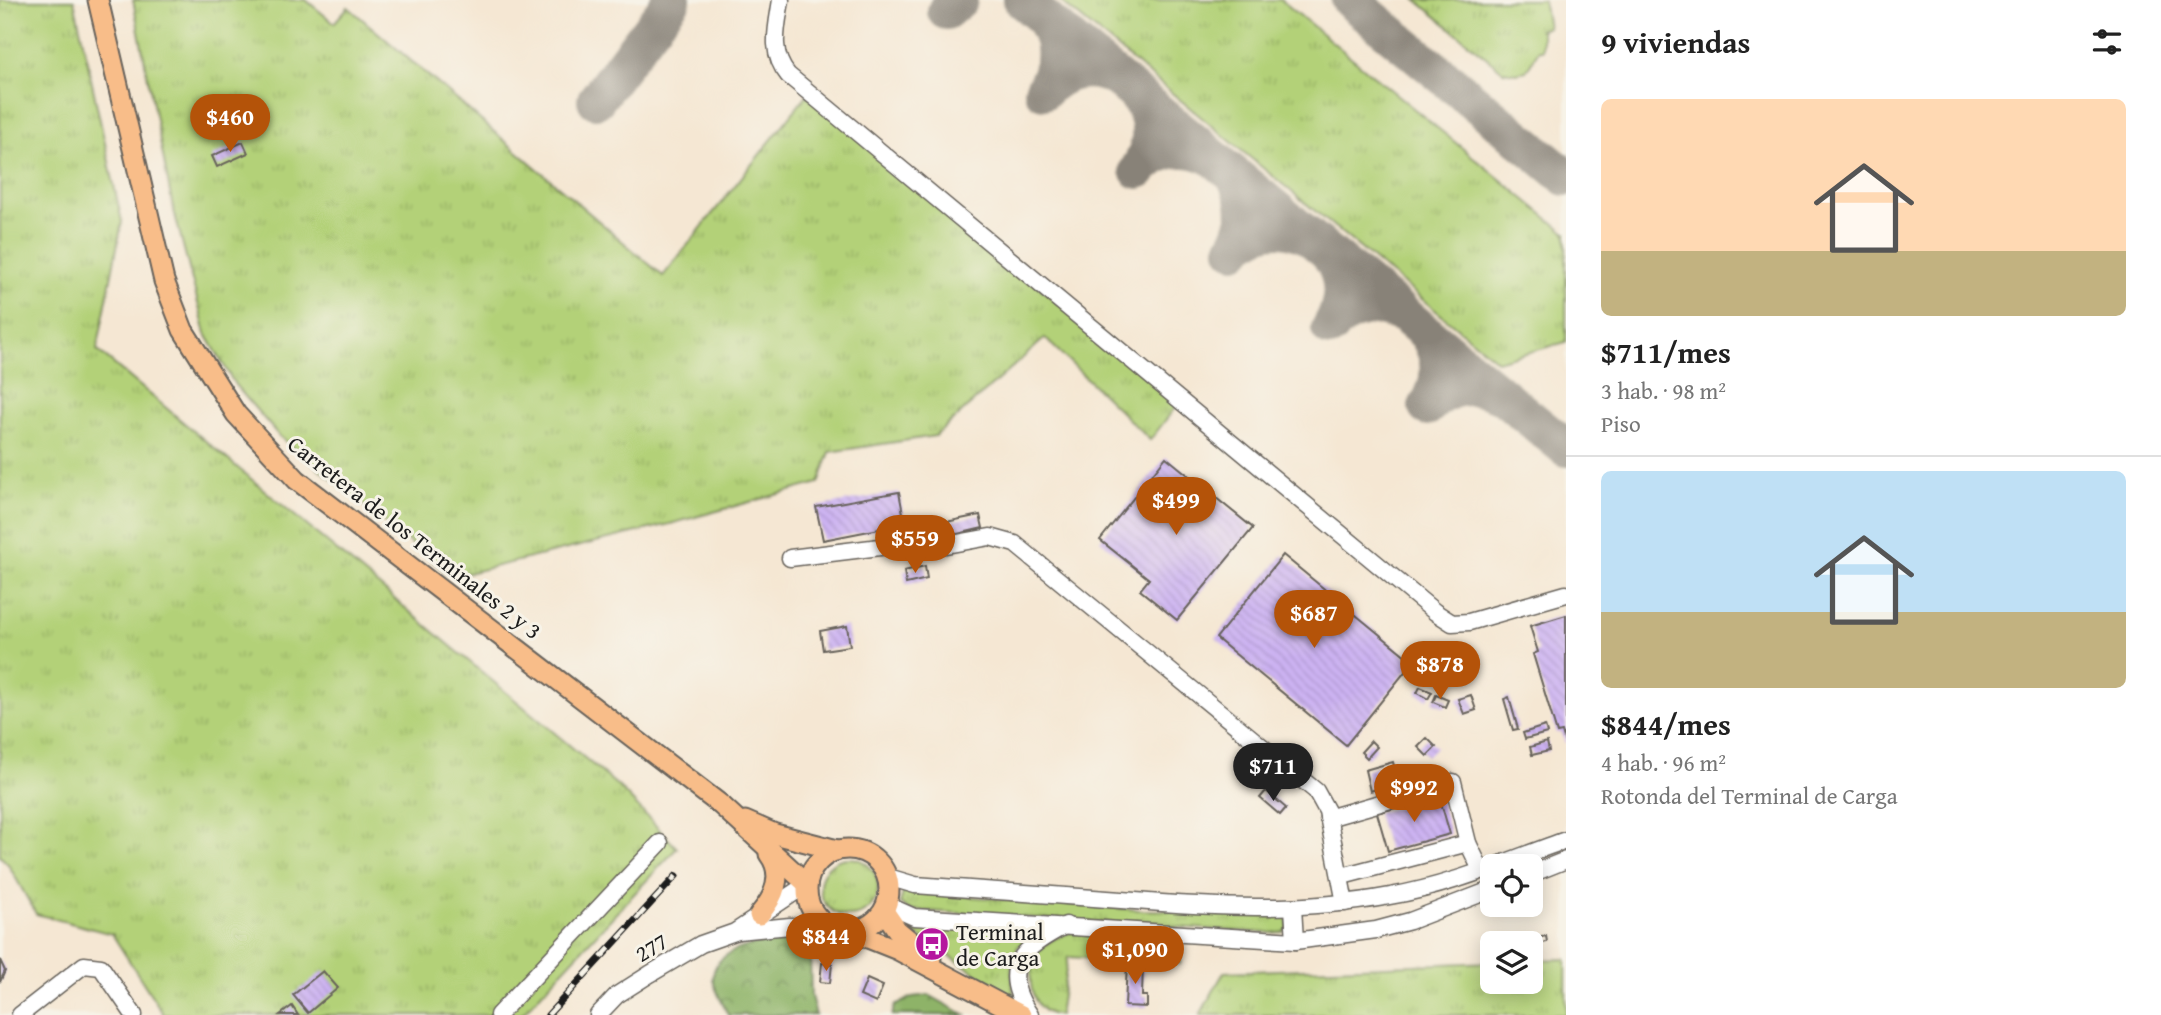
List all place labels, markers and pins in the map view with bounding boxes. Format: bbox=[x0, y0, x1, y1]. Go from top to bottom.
pin: $460 bbox=[189, 94, 271, 154]
pin: $499 bbox=[1135, 477, 1217, 537]
pin: $559 bbox=[874, 516, 956, 575]
pin: $687 bbox=[1273, 590, 1355, 650]
pin: $878 bbox=[1399, 642, 1481, 701]
pin: $711 bbox=[1232, 744, 1314, 803]
pin: $992 bbox=[1373, 764, 1455, 824]
pin: $844 bbox=[785, 914, 867, 973]
place label: Terminal de Carga bbox=[956, 915, 1044, 974]
bus stop icon: Terminal de Carga bbox=[913, 925, 951, 963]
pin: $1,090 bbox=[1078, 926, 1192, 986]

